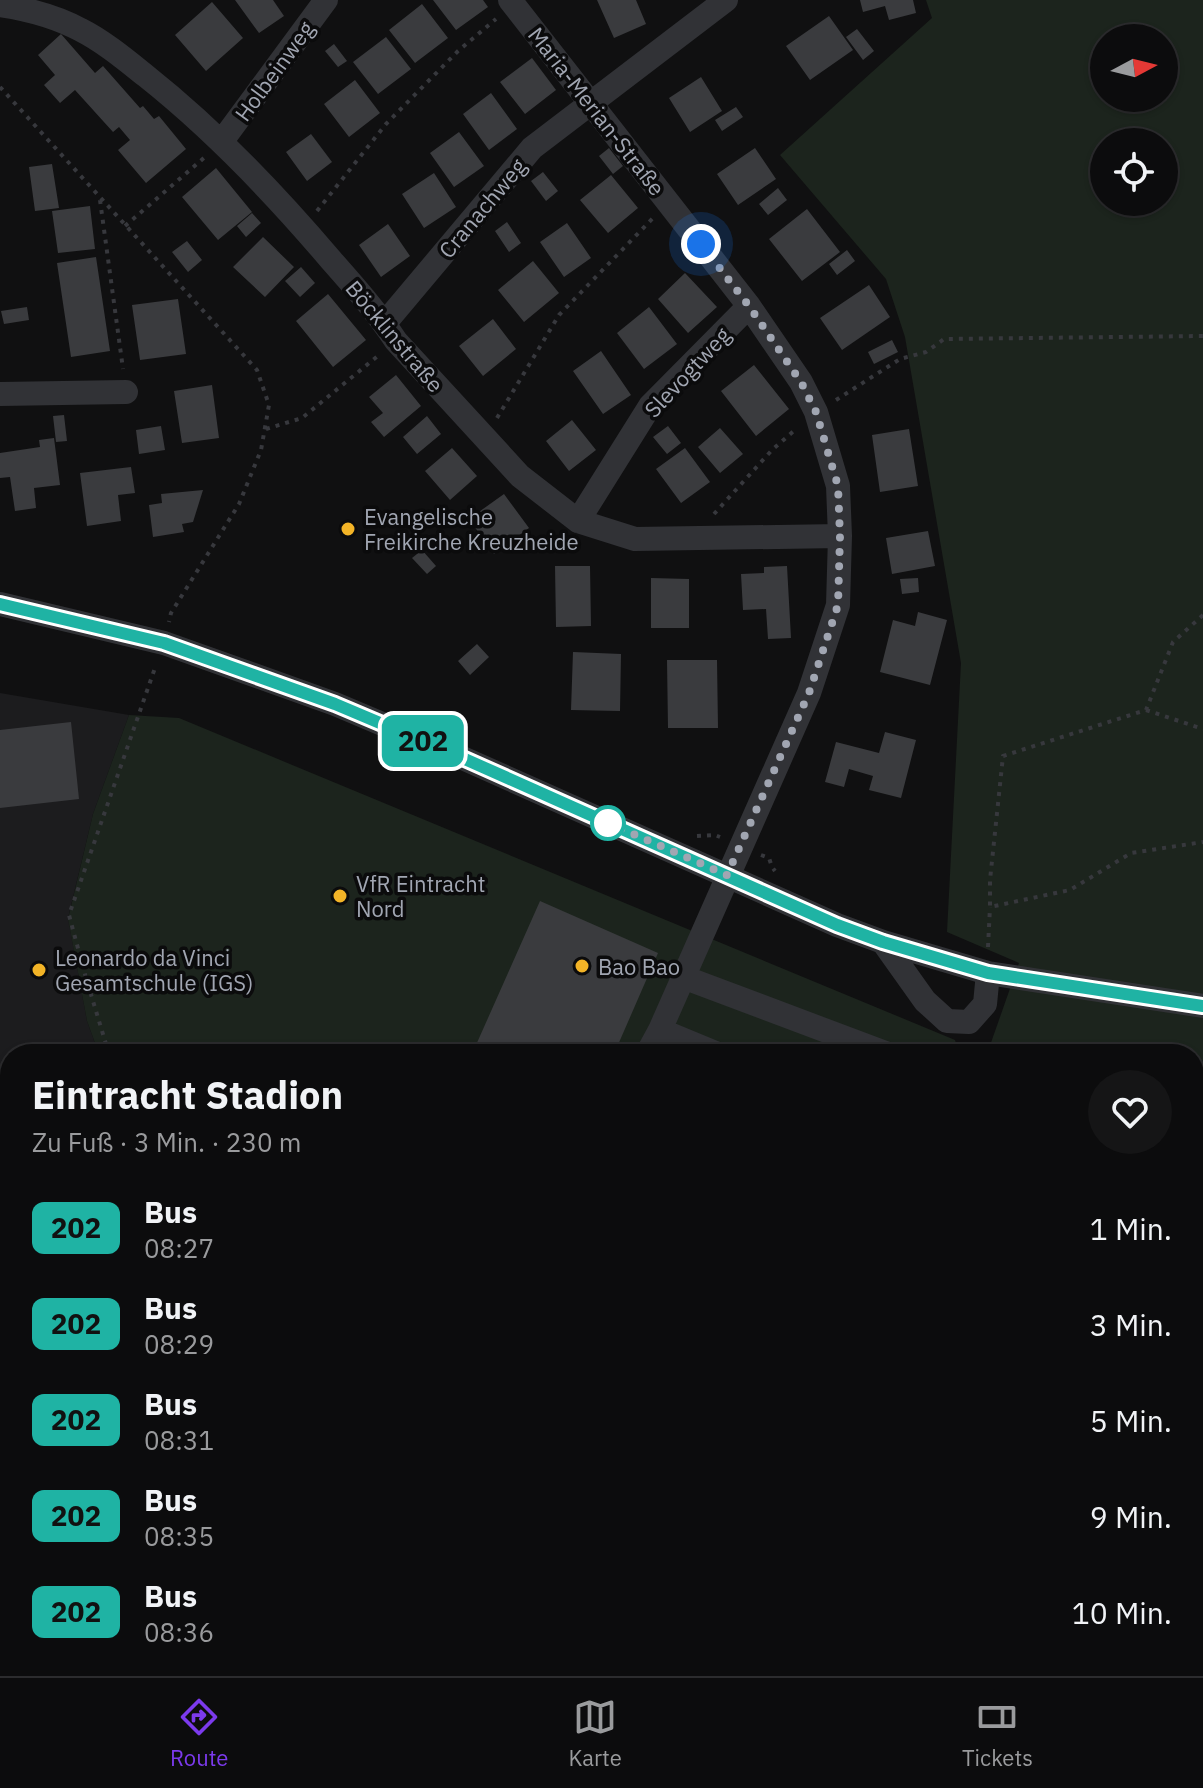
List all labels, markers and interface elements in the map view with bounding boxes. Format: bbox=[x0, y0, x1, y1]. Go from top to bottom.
street label: Holbeinweg bbox=[228, 15, 320, 127]
street label: Maria-Merian-Straße bbox=[522, 21, 672, 201]
north arrow bbox=[1090, 24, 1178, 112]
map controls bbox=[1090, 24, 1178, 216]
button: locate bbox=[1090, 128, 1178, 216]
street label: Cranachweg bbox=[432, 152, 532, 264]
your location bbox=[681, 224, 721, 264]
street label: Böcklinstraße bbox=[340, 274, 450, 398]
street label: Slevogtweg bbox=[638, 320, 737, 423]
place label: Evangelische Freikirche Kreuzheide bbox=[364, 502, 579, 556]
marker: Evangelische Freikirche Kreuzheide bbox=[339, 520, 357, 538]
line badge: 202 bbox=[377, 715, 469, 767]
text: 202 bbox=[398, 722, 448, 759]
unlabelled marker bbox=[591, 806, 625, 840]
place label: VfR Eintracht Nord bbox=[356, 869, 485, 923]
marker: VfR Eintracht Nord bbox=[331, 887, 349, 905]
place label: Leonardo da Vinci Gesamtschule (IGS) bbox=[55, 943, 253, 997]
place label: Bao Bao bbox=[598, 952, 680, 981]
marker: Bao Bao bbox=[573, 957, 591, 975]
marker: Leonardo da Vinci Gesamtschule (IGS) bbox=[30, 961, 48, 979]
text: Eintracht Stadion bbox=[32, 1070, 343, 1119]
button: heart bbox=[1088, 1070, 1172, 1154]
text: Zu Fuß · 3 Min. · 230 m bbox=[32, 1125, 301, 1159]
text: Bus bbox=[144, 1192, 197, 1231]
text: 202 bbox=[51, 1209, 101, 1246]
text: 1 Min. bbox=[1090, 1209, 1172, 1248]
text: 08:27 bbox=[144, 1231, 214, 1265]
text: Bus bbox=[144, 1288, 197, 1327]
text: 202 bbox=[51, 1305, 101, 1342]
text: 3 Min. bbox=[1090, 1305, 1172, 1344]
text: 08:29 bbox=[144, 1327, 214, 1361]
text: Bus bbox=[144, 1384, 197, 1423]
text: 202 bbox=[51, 1401, 101, 1438]
text: 5 Min. bbox=[1090, 1401, 1172, 1440]
text: 08:31 bbox=[144, 1423, 214, 1457]
text: Bus bbox=[144, 1480, 197, 1519]
text: 202 bbox=[51, 1497, 101, 1534]
text: 9 Min. bbox=[1090, 1497, 1172, 1536]
text: 08:35 bbox=[144, 1519, 214, 1553]
text: Bus bbox=[144, 1576, 197, 1615]
text: 202 bbox=[51, 1593, 101, 1630]
text: 10 Min. bbox=[1072, 1593, 1172, 1632]
text: 08:36 bbox=[144, 1615, 214, 1649]
tab: Route bbox=[170, 1695, 228, 1772]
tab: Karte bbox=[569, 1695, 622, 1772]
tab: Tickets bbox=[962, 1695, 1033, 1772]

